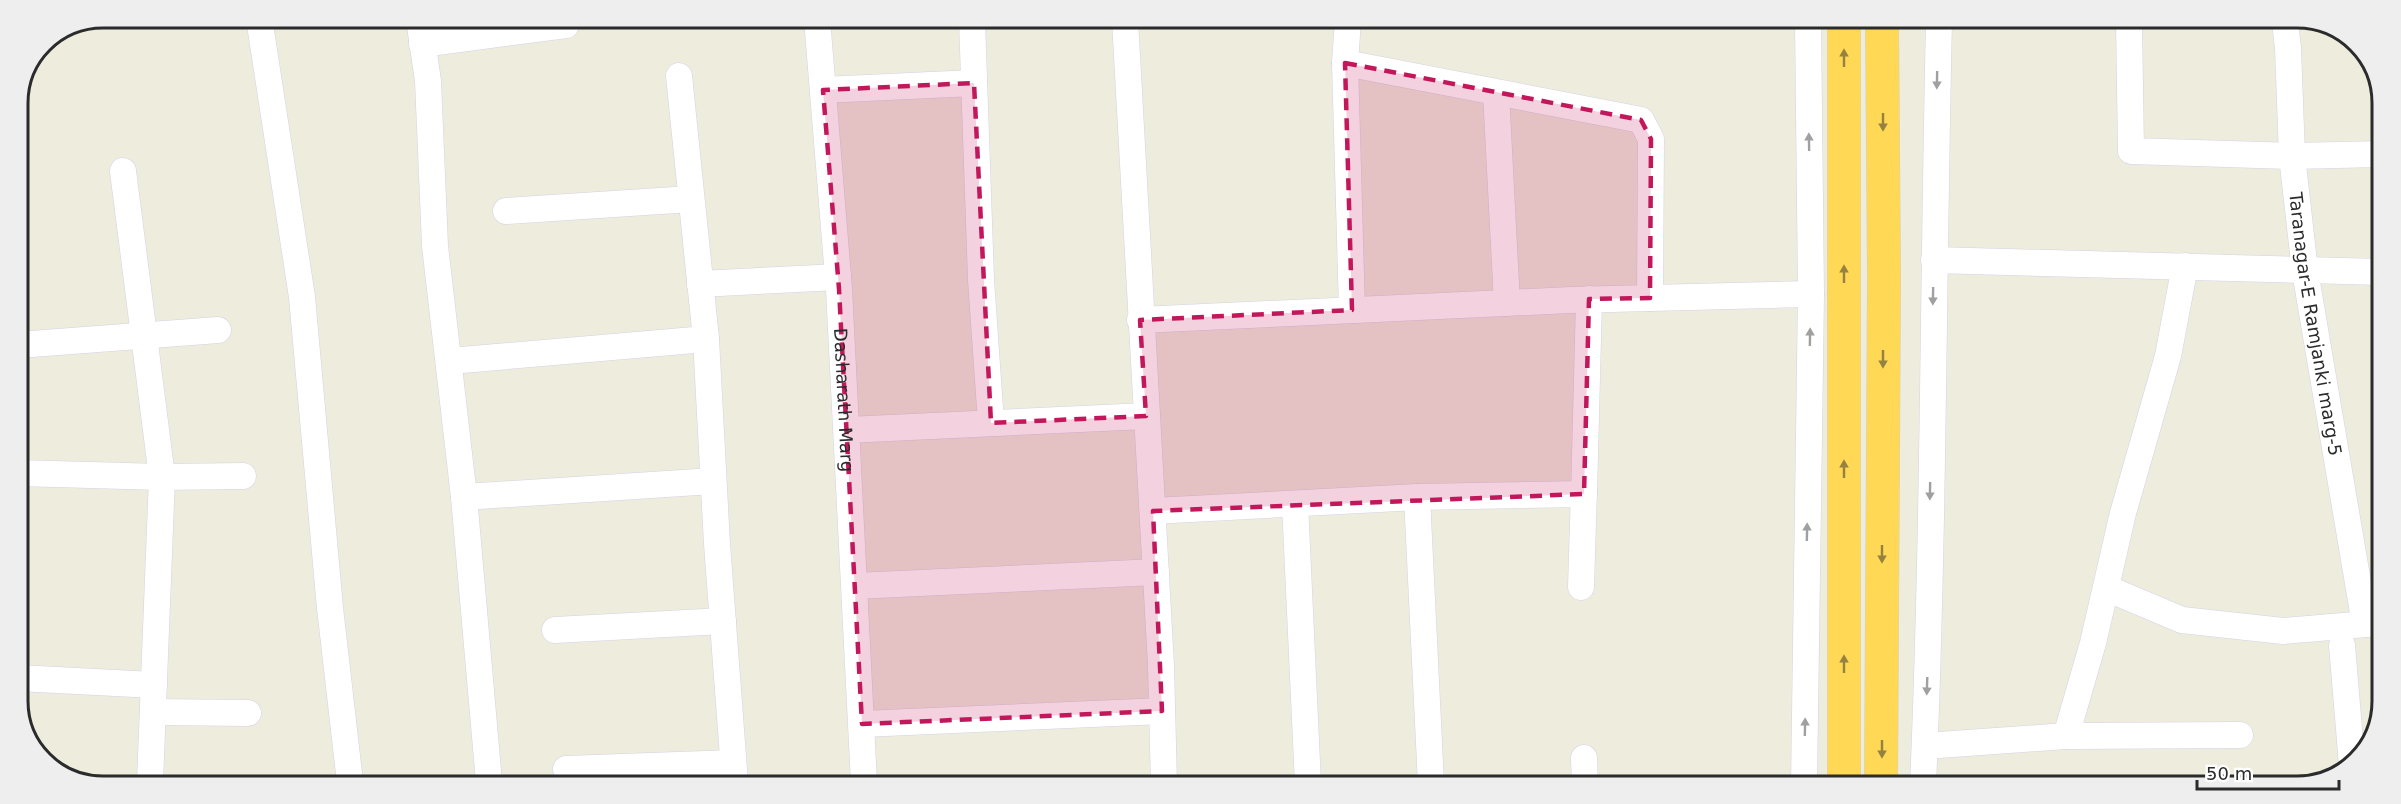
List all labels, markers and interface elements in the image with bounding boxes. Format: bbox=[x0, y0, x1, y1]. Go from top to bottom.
one-way arrow bbox=[1839, 48, 1849, 67]
one-way arrow bbox=[1933, 71, 1942, 90]
one-way arrow bbox=[1878, 113, 1888, 132]
one-way arrow bbox=[1804, 132, 1814, 151]
street label: Taranagar-E Ramjanki marg-5 bbox=[2286, 190, 2347, 457]
one-way arrow bbox=[1839, 264, 1849, 283]
one-way arrow bbox=[1928, 287, 1938, 306]
street label: Dasharath Marg bbox=[830, 327, 859, 473]
one-way arrow bbox=[1805, 327, 1815, 346]
one-way arrow bbox=[1878, 350, 1888, 369]
one-way arrow bbox=[1839, 459, 1849, 478]
one-way arrow bbox=[1926, 482, 1935, 501]
one-way arrow bbox=[1802, 522, 1812, 541]
one-way arrow bbox=[1878, 545, 1887, 564]
one-way arrow bbox=[1839, 654, 1849, 673]
one-way arrow bbox=[1923, 677, 1932, 696]
one-way arrow bbox=[1800, 717, 1810, 736]
one-way arrow bbox=[1877, 740, 1886, 759]
scale bar bbox=[2197, 753, 2340, 791]
text: 50 m bbox=[2206, 763, 2252, 784]

